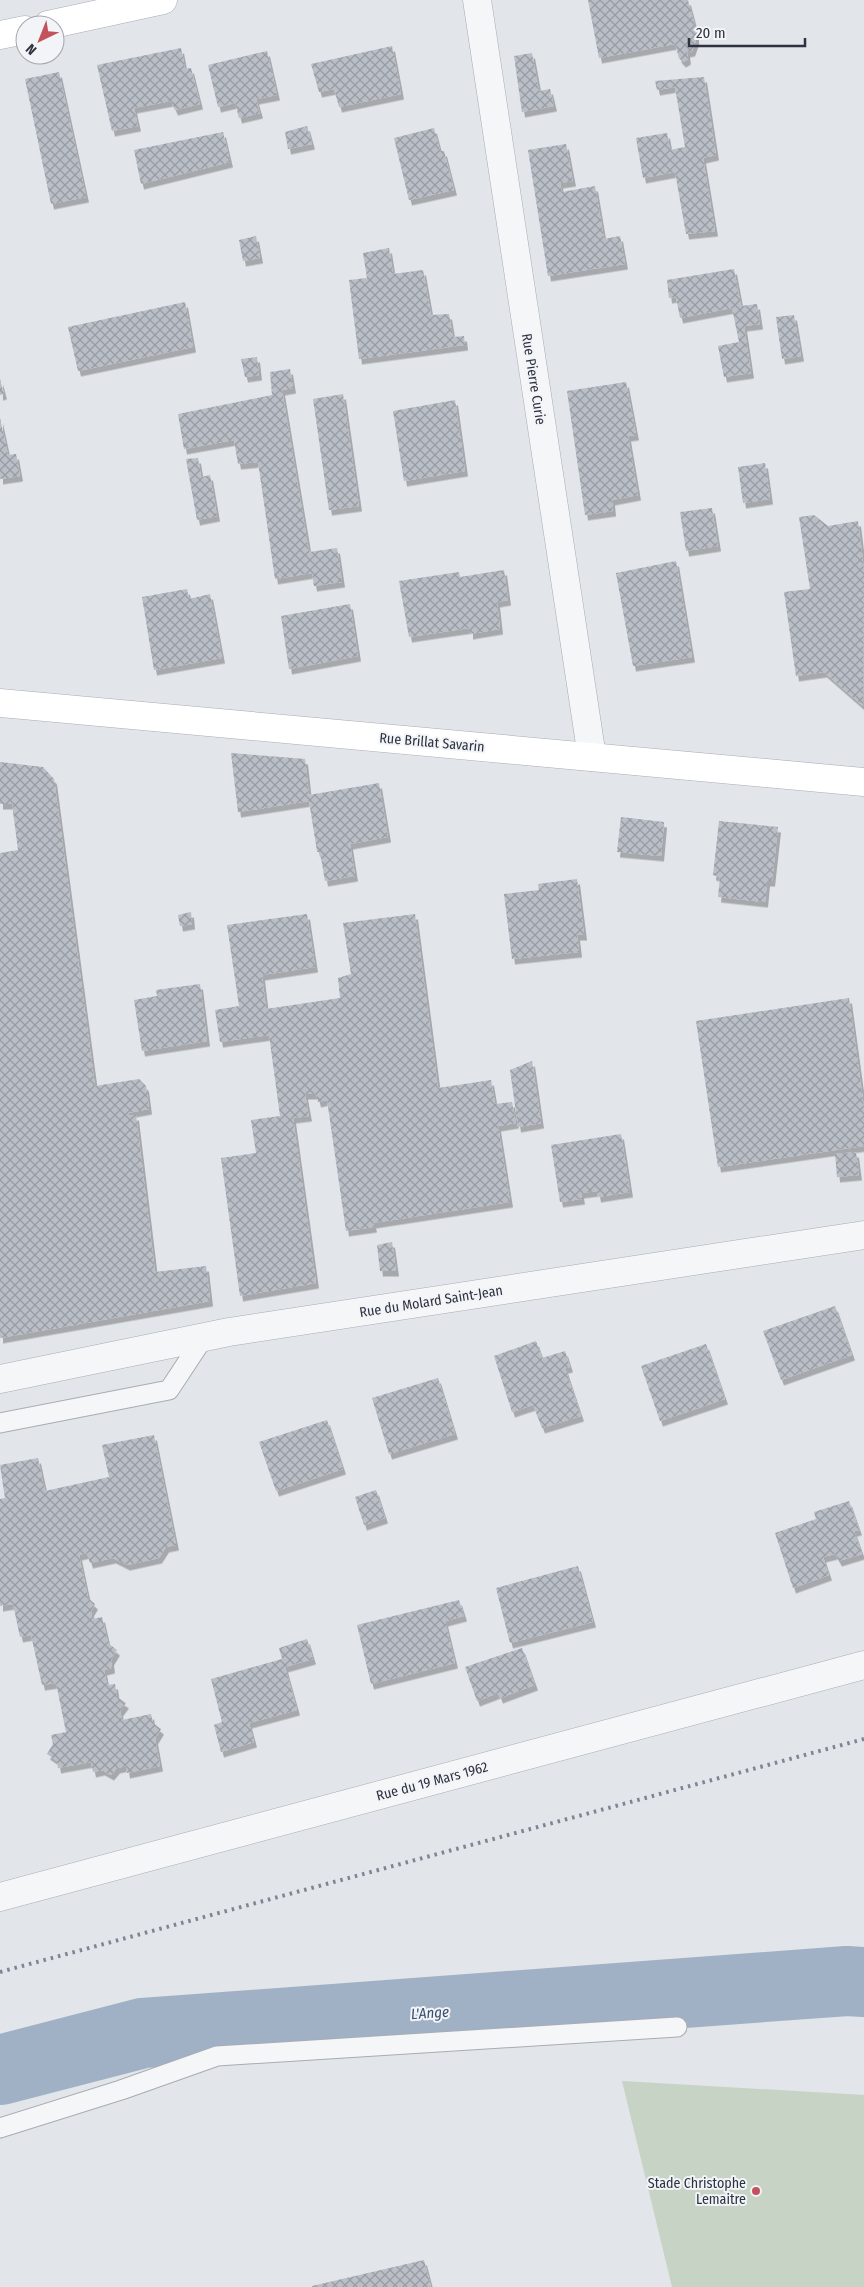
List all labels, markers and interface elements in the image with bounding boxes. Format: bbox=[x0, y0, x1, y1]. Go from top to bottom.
north arrow bbox=[15, 15, 65, 65]
scale bar bbox=[689, 15, 805, 47]
text: 20 m bbox=[696, 24, 726, 42]
text: N bbox=[23, 40, 40, 58]
street label: Rue Pierre Curie bbox=[518, 332, 549, 426]
street label: Rue Brillat Savarin bbox=[379, 729, 485, 756]
street label: Rue du Molard Saint-Jean bbox=[358, 1282, 504, 1321]
street label: Rue du 19 Mars 1962 bbox=[374, 1758, 490, 1805]
water label: L'Ange bbox=[410, 2003, 450, 2023]
place label: Stade Christophe Lemaitre bbox=[648, 2175, 746, 2208]
marker: Stade Christophe Lemaitre bbox=[750, 2185, 762, 2197]

